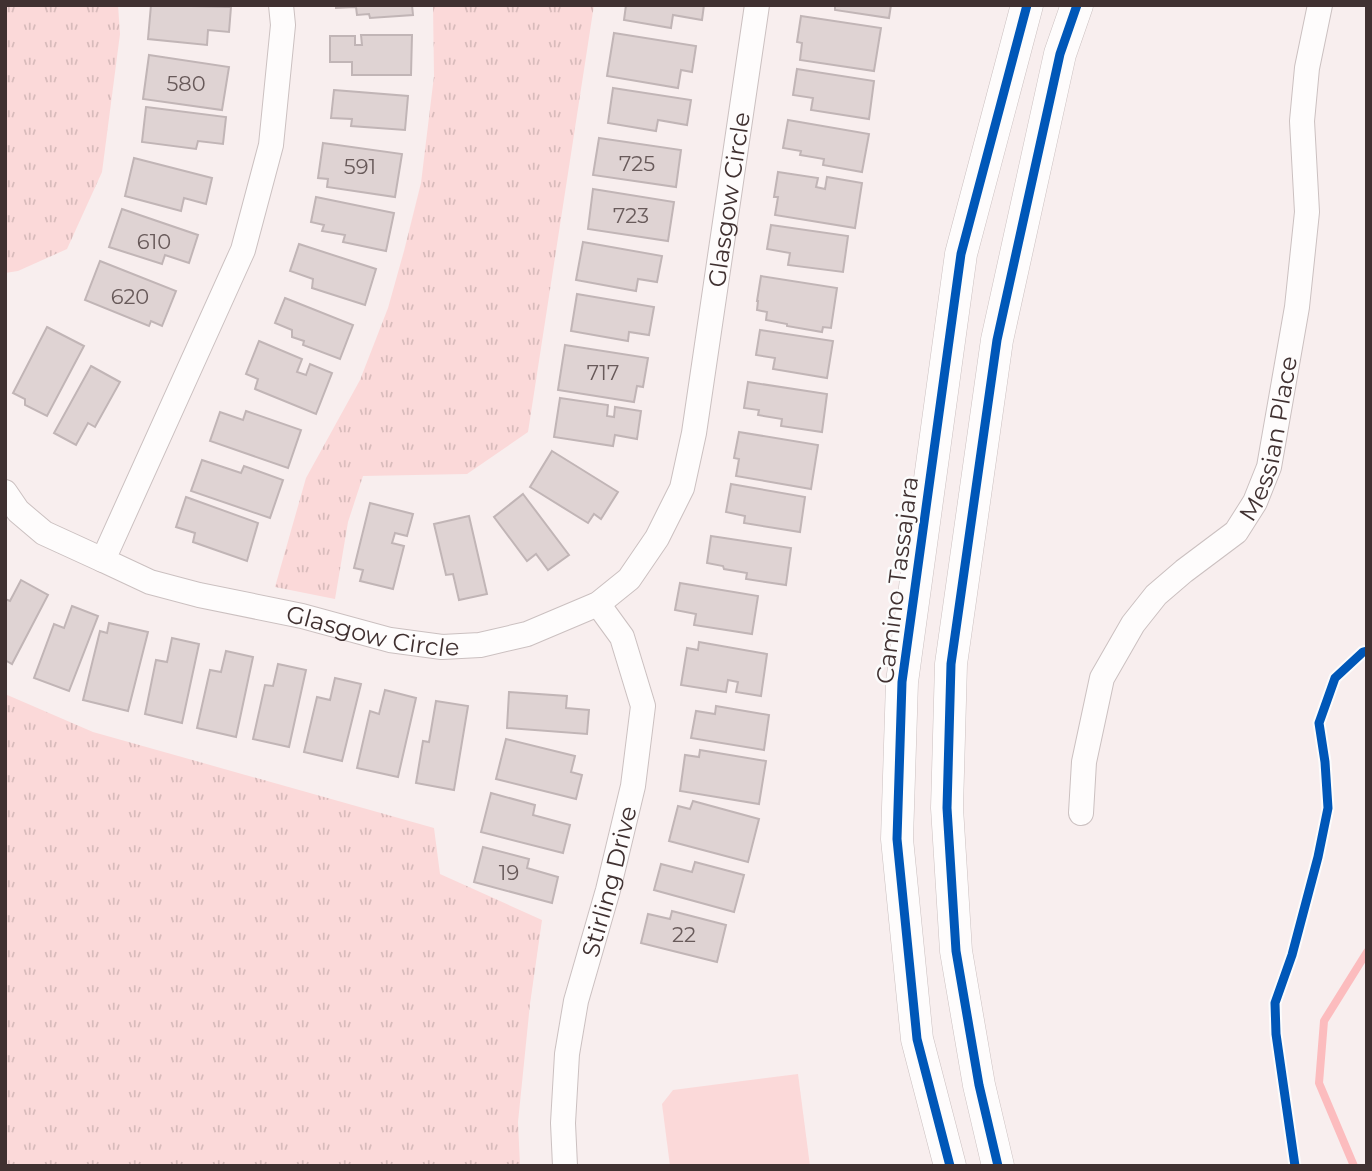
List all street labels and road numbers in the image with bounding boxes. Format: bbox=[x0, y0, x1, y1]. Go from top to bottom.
street label: Glasgow Circle bbox=[701, 110, 756, 289]
street label: Messian Place bbox=[1232, 354, 1303, 526]
street label: Camino Tassajara bbox=[870, 475, 924, 685]
street label: Glasgow Circle bbox=[284, 599, 460, 662]
street label: Stirling Drive bbox=[575, 803, 642, 960]

